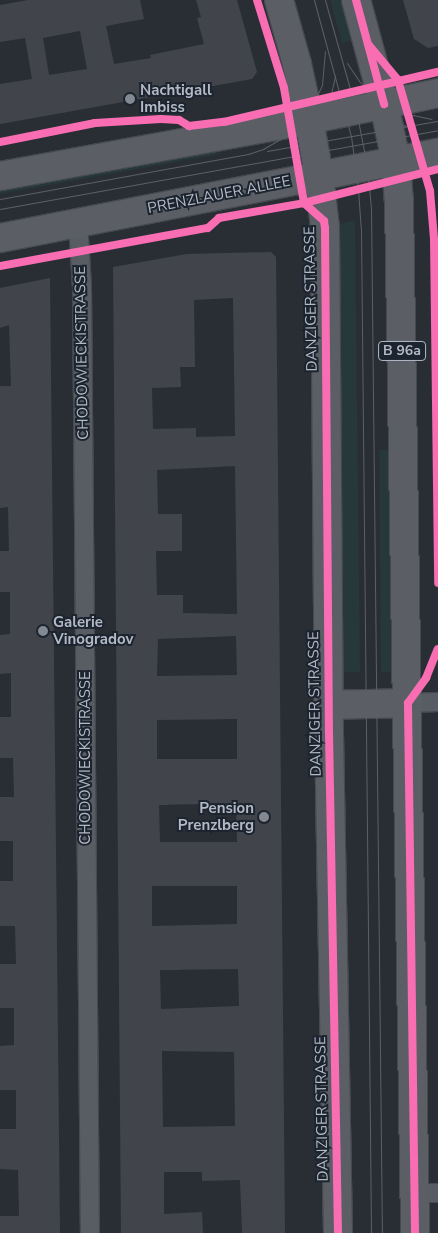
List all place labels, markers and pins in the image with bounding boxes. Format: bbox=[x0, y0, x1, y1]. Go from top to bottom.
place label: Nachtigall Imbiss bbox=[140, 81, 212, 116]
marker: Nachtigall Imbiss bbox=[124, 93, 136, 105]
place label: Galerie Vinogradov bbox=[53, 613, 133, 648]
marker: Galerie Vinogradov bbox=[37, 625, 49, 637]
place label: Pension Prenzlberg bbox=[178, 799, 254, 834]
marker: Pension Prenzlberg bbox=[258, 811, 270, 823]

